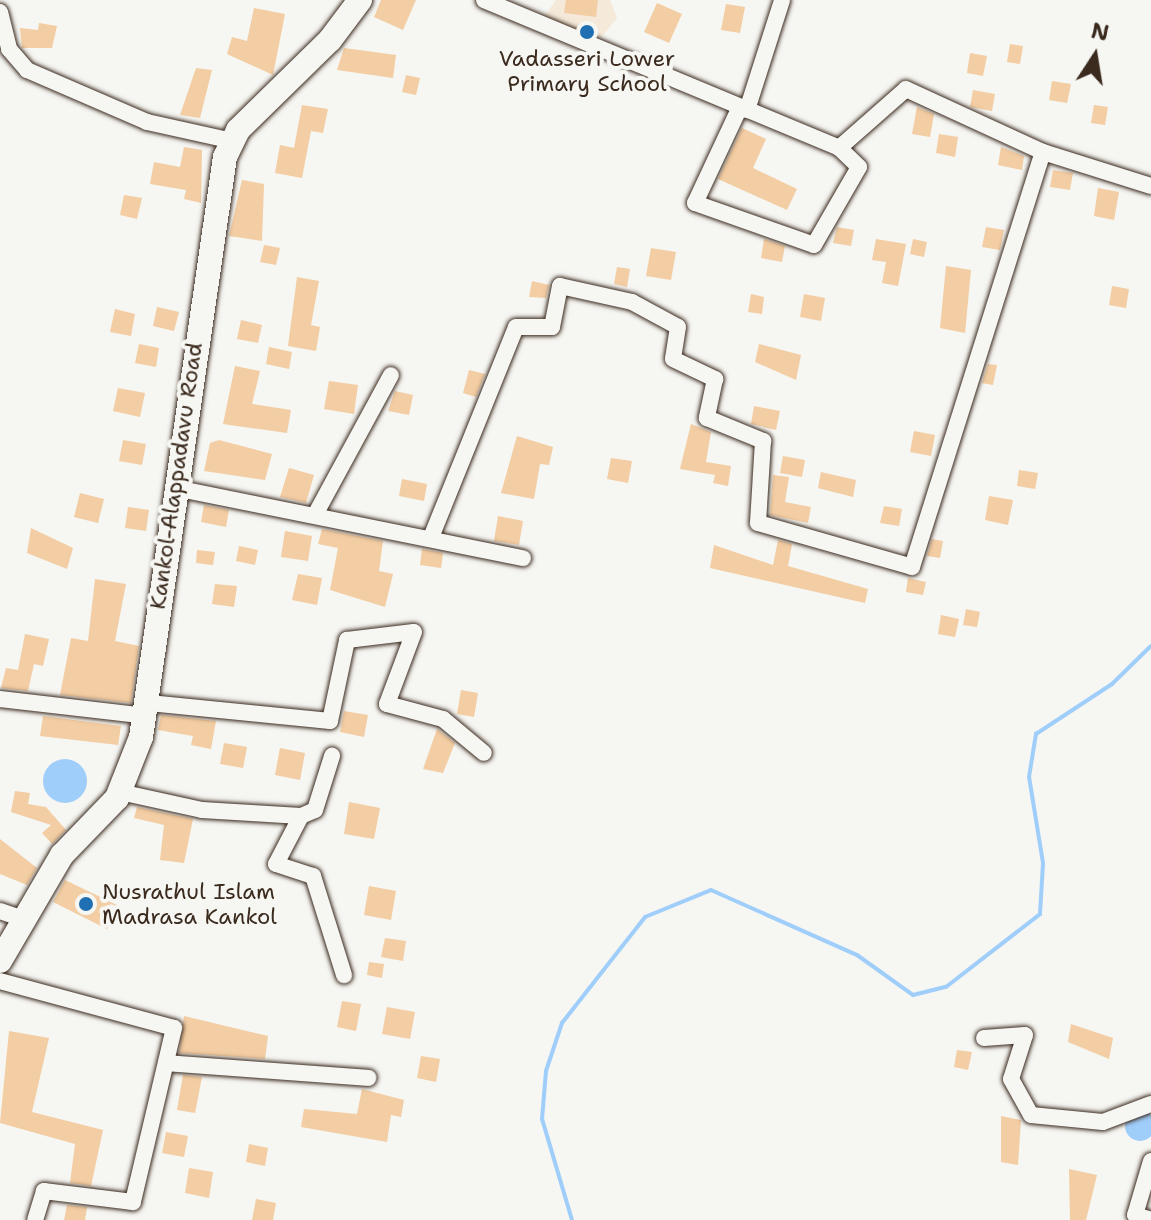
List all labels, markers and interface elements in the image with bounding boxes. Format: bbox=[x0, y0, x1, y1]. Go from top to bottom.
north arrow bbox=[1055, 16, 1135, 96]
text: N bbox=[1089, 16, 1112, 48]
marker: Vadasseri Lower Primary School bbox=[578, 23, 596, 41]
place label: Vadasseri Lower Primary School bbox=[499, 45, 675, 96]
street label: Kankol-Alappadavu Road bbox=[144, 341, 208, 611]
place label: Nusrathul Islam Madrasa Kankol bbox=[102, 878, 277, 930]
marker: Nusrathul Islam Madrasa Kankol bbox=[77, 895, 95, 913]

